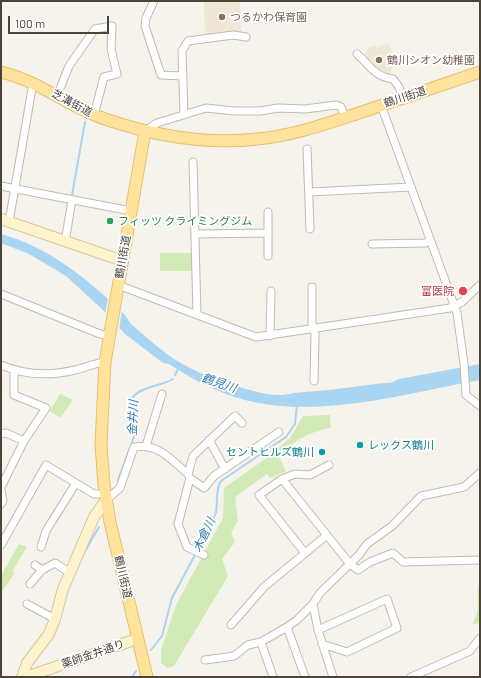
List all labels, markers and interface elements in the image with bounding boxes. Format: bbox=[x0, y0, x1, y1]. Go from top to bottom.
scale bar bbox=[10, 8, 111, 34]
place label: つるかわ保育園 bbox=[230, 10, 307, 24]
marker: つるかわ保育園 bbox=[217, 12, 227, 22]
text: 100 m bbox=[15, 16, 45, 30]
place label: 鶴川シオン幼稚園 bbox=[387, 53, 475, 67]
marker: 鶴川シオン幼稚園 bbox=[374, 55, 384, 65]
street label: 鶴川街道 bbox=[382, 84, 428, 110]
street label: 芝溝街道 bbox=[49, 87, 95, 119]
place label: フィッツ クライミングジム bbox=[118, 214, 252, 228]
marker: フィッツ クライミングジム bbox=[105, 216, 115, 226]
street label: 鶴川街道 bbox=[113, 234, 133, 280]
place label: 富医院 bbox=[421, 284, 454, 298]
marker: 富医院 bbox=[457, 285, 469, 297]
water label: 鶴見川 bbox=[200, 370, 238, 396]
water label: 金井川 bbox=[125, 400, 141, 436]
place label: レックス鶴川 bbox=[368, 438, 434, 452]
marker: レックス鶴川 bbox=[355, 440, 365, 450]
place label: セントヒルズ鶴川 bbox=[226, 445, 314, 459]
marker: セントヒルズ鶴川 bbox=[317, 447, 327, 457]
water label: 木倉川 bbox=[190, 516, 218, 554]
street label: 鶴川街道 bbox=[112, 554, 134, 600]
street label: 薬師金井通り bbox=[60, 637, 126, 671]

